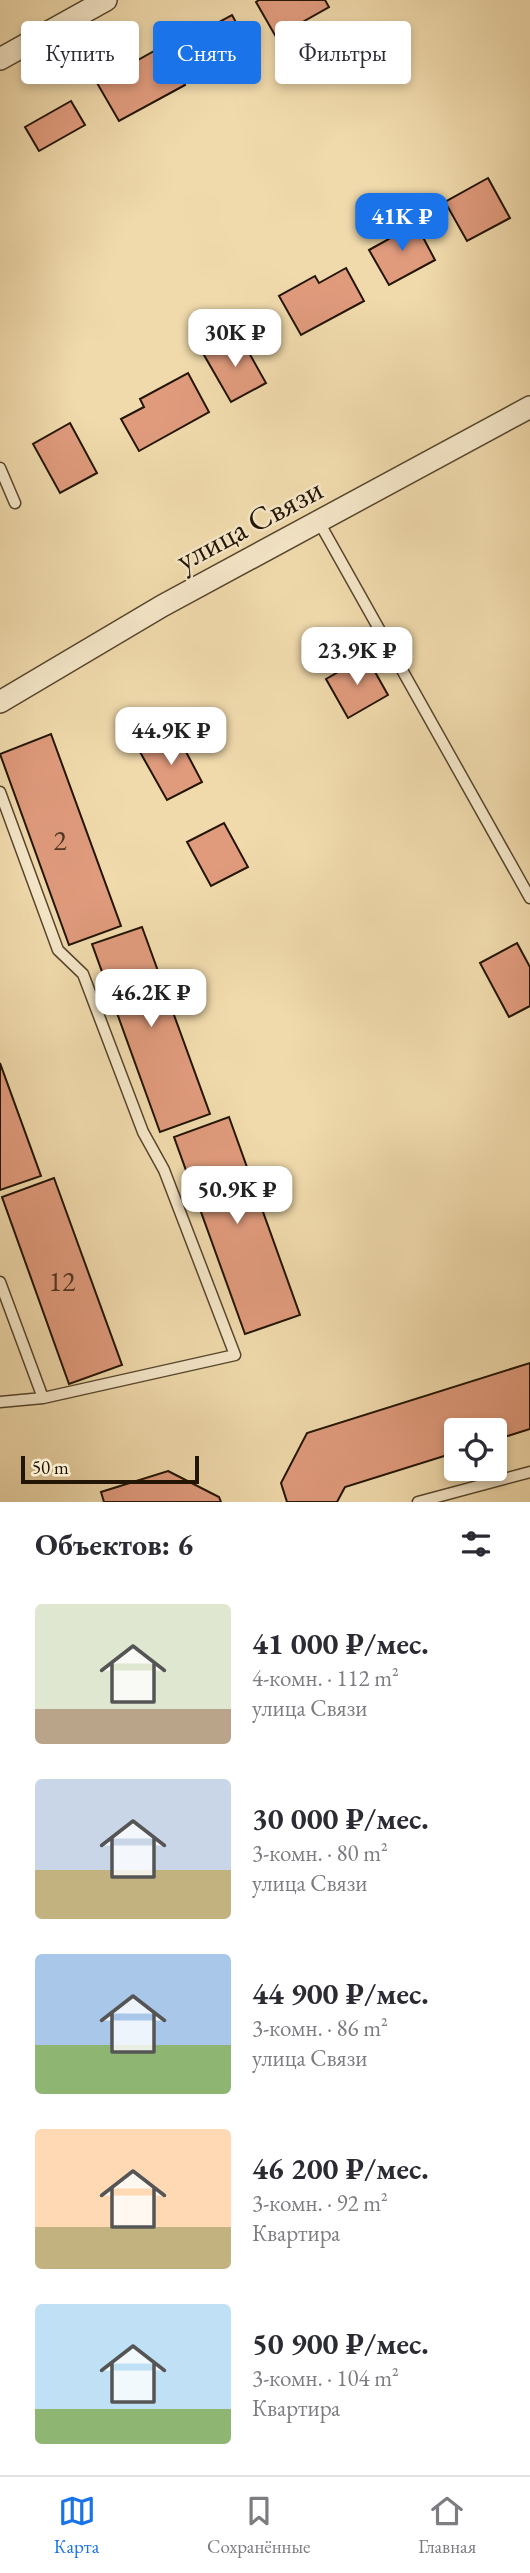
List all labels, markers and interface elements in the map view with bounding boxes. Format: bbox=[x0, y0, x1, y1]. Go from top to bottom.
chip: Купить bbox=[21, 21, 139, 84]
chip: Снять bbox=[153, 21, 261, 84]
chip: Фильтры bbox=[275, 21, 411, 84]
pin: 41K ₽ bbox=[353, 194, 451, 253]
text: 41K ₽ bbox=[371, 201, 433, 231]
pin: 30K ₽ bbox=[186, 310, 284, 369]
text: 30K ₽ bbox=[204, 317, 266, 347]
street label: улица Связи bbox=[168, 468, 330, 580]
pin: 23.9K ₽ bbox=[292, 628, 422, 687]
text: 23.9K ₽ bbox=[317, 635, 397, 665]
pin: 44.9K ₽ bbox=[106, 708, 236, 767]
text: 44.9K ₽ bbox=[131, 715, 211, 745]
house number: 2 bbox=[53, 822, 67, 858]
pin: 46.2K ₽ bbox=[86, 970, 216, 1029]
text: 46.2K ₽ bbox=[111, 977, 191, 1007]
pin: 50.9K ₽ bbox=[172, 1166, 302, 1226]
text: 50.9K ₽ bbox=[197, 1174, 277, 1204]
house number: 12 bbox=[49, 1263, 76, 1299]
map controls bbox=[444, 1418, 507, 1481]
button: locate bbox=[444, 1418, 507, 1481]
scale bar bbox=[21, 1453, 200, 1485]
text: 50 m bbox=[32, 1455, 69, 1480]
text: Объектов: 6 bbox=[35, 1525, 193, 1564]
icon: filters bbox=[457, 1525, 495, 1563]
text: 41 000 ₽/мес. bbox=[252, 1624, 429, 1663]
icon: home bbox=[91, 1632, 175, 1716]
text: 4-комн. · 112 m² bbox=[252, 1663, 399, 1693]
text: улица Связи bbox=[252, 1693, 367, 1723]
text: 30 000 ₽/мес. bbox=[252, 1799, 429, 1838]
icon: home bbox=[91, 1807, 175, 1891]
text: 3-комн. · 80 m² bbox=[252, 1838, 388, 1868]
text: улица Связи bbox=[252, 1868, 367, 1898]
text: 44 900 ₽/мес. bbox=[252, 1974, 429, 2013]
icon: home bbox=[91, 1982, 175, 2066]
text: 3-комн. · 86 m² bbox=[252, 2013, 388, 2043]
text: улица Связи bbox=[252, 2043, 367, 2073]
text: 46 200 ₽/мес. bbox=[252, 2149, 429, 2188]
icon: home bbox=[91, 2157, 175, 2241]
text: 3-комн. · 92 m² bbox=[252, 2188, 388, 2218]
text: Квартира bbox=[252, 2218, 340, 2248]
text: 50 900 ₽/мес. bbox=[252, 2324, 429, 2363]
icon: home bbox=[91, 2332, 175, 2416]
text: 3-комн. · 104 m² bbox=[252, 2363, 399, 2393]
text: Квартира bbox=[252, 2393, 340, 2423]
tab: Карта bbox=[54, 2492, 99, 2559]
tab: Сохранённые bbox=[207, 2492, 311, 2559]
tab: Главная bbox=[418, 2492, 476, 2559]

